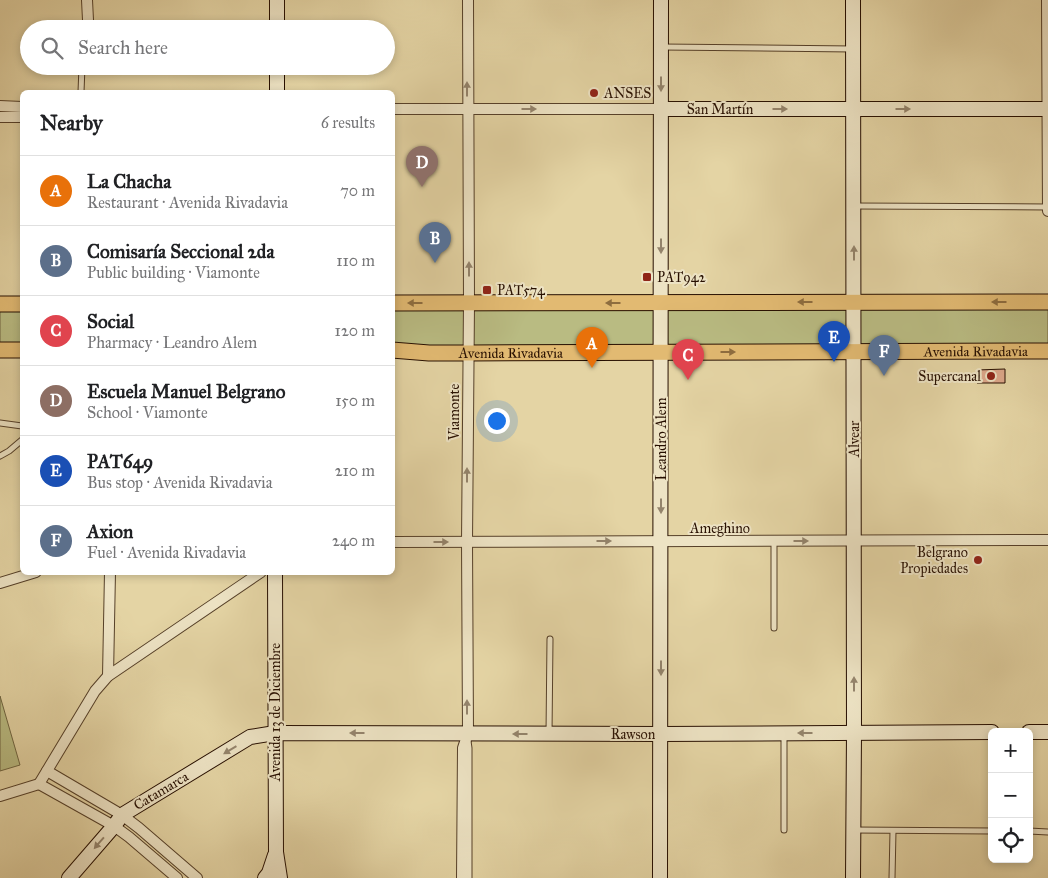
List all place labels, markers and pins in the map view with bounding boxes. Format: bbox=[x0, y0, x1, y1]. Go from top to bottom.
place label: ANSES bbox=[603, 85, 651, 102]
marker: ANSES bbox=[588, 87, 600, 99]
pin: D bbox=[406, 146, 438, 187]
pin: B bbox=[419, 222, 451, 263]
place label: PAT942 bbox=[657, 269, 706, 286]
marker: PAT942 bbox=[641, 271, 653, 283]
place label: PAT574 bbox=[497, 282, 546, 299]
marker: PAT574 bbox=[481, 284, 493, 296]
pin: E bbox=[818, 321, 850, 362]
pin: A bbox=[576, 327, 608, 368]
pin: F bbox=[868, 335, 900, 376]
pin: C bbox=[672, 339, 704, 380]
place label: Supercanal bbox=[918, 368, 981, 385]
marker: Supercanal bbox=[985, 370, 997, 382]
place label: Belgrano Propiedades bbox=[900, 544, 968, 577]
marker: Belgrano Propiedades bbox=[972, 554, 984, 566]

